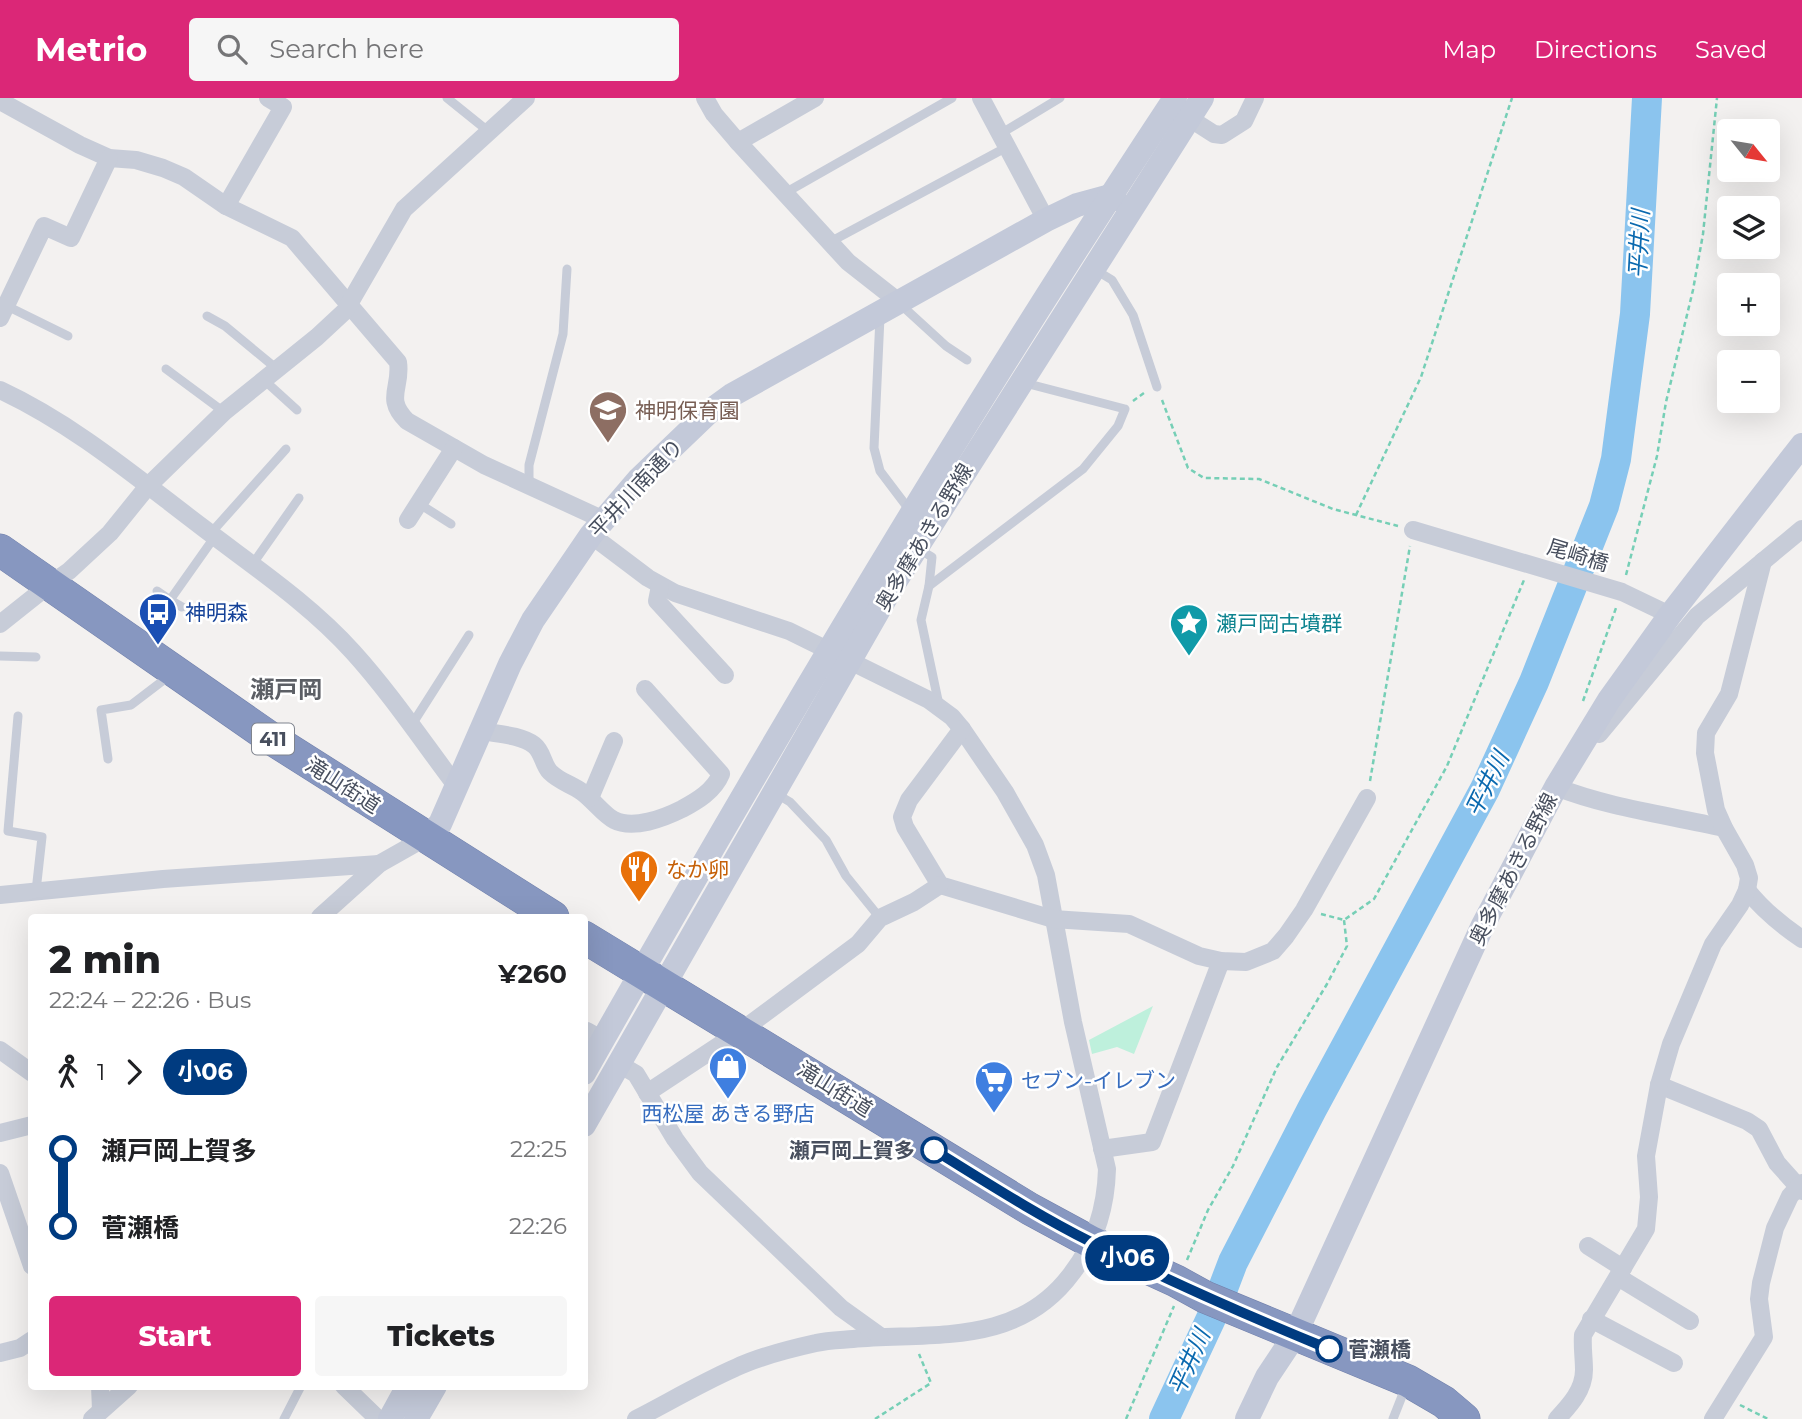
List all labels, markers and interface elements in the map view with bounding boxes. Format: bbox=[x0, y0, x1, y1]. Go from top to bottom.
search box bbox=[189, 18, 679, 81]
text: Metrio bbox=[35, 29, 147, 69]
icon: search bbox=[213, 30, 251, 68]
text: Search here bbox=[269, 33, 424, 65]
text: Map bbox=[1443, 35, 1496, 64]
text: Directions bbox=[1534, 35, 1657, 64]
text: Saved bbox=[1695, 35, 1767, 64]
north arrow bbox=[1717, 119, 1780, 182]
map controls bbox=[1717, 119, 1780, 413]
button: layers bbox=[1717, 196, 1780, 259]
water label: 平井川 bbox=[1623, 206, 1655, 279]
button: + bbox=[1717, 273, 1780, 336]
button: − bbox=[1717, 350, 1780, 413]
school or university icon: 神明保育園 bbox=[587, 389, 629, 444]
place label: 神明保育園 bbox=[635, 398, 740, 423]
street label: 平井川南通り bbox=[584, 433, 688, 543]
street label: 奥多摩あきる野線 bbox=[870, 459, 978, 615]
street label: 尾崎橋 bbox=[1544, 534, 1612, 576]
bus stop icon: 神明森 bbox=[137, 591, 179, 646]
place label: 神明森 bbox=[185, 600, 248, 625]
place icon: 瀬戸岡古墳群 bbox=[1168, 602, 1210, 657]
place label: 瀬戸岡古墳群 bbox=[1216, 611, 1342, 636]
district label: 瀬戸岡 bbox=[250, 675, 322, 704]
road number: 411 bbox=[252, 724, 294, 754]
water label: 平井川 bbox=[1459, 744, 1516, 821]
street label: 滝山街道 bbox=[301, 752, 385, 818]
street label: 奥多摩あきる野線 bbox=[1464, 789, 1562, 949]
restaurant icon: なか卵 bbox=[618, 848, 660, 903]
place label: なか卵 bbox=[666, 857, 729, 882]
text: 2 min bbox=[49, 936, 161, 983]
text: ¥260 bbox=[498, 958, 567, 990]
text: 22:24 – 22:26 · Bus bbox=[49, 986, 251, 1014]
shop icon: 西松屋 あきる野店 bbox=[707, 1045, 749, 1100]
icon: walk bbox=[49, 1053, 87, 1091]
icon: forward bbox=[115, 1053, 153, 1091]
street label: 滝山街道 bbox=[793, 1056, 877, 1122]
text: 小06 bbox=[177, 1057, 233, 1086]
text: 1 bbox=[97, 1058, 105, 1086]
supermarket icon: セブン-イレブン bbox=[973, 1059, 1015, 1114]
place label: セブン-イレブン bbox=[1021, 1068, 1176, 1093]
place label: 西松屋 あきる野店 bbox=[641, 1101, 815, 1126]
text: 瀬戸岡上賀多 bbox=[101, 1135, 257, 1167]
text: 22:25 bbox=[510, 1135, 567, 1163]
marker: 瀬戸岡上賀多 bbox=[921, 1137, 947, 1163]
place label: 瀬戸岡上賀多 bbox=[789, 1138, 915, 1163]
text: 菅瀬橋 bbox=[101, 1212, 179, 1244]
text: 22:26 bbox=[509, 1212, 567, 1240]
line badge: 小06 bbox=[1087, 1235, 1167, 1281]
text: 小06 bbox=[1099, 1243, 1155, 1272]
button: Start bbox=[49, 1296, 301, 1376]
button: Tickets bbox=[315, 1296, 567, 1376]
water label: 平井川 bbox=[1162, 1322, 1217, 1399]
marker: 菅瀬橋 bbox=[1316, 1336, 1342, 1362]
place label: 菅瀬橋 bbox=[1348, 1337, 1411, 1362]

